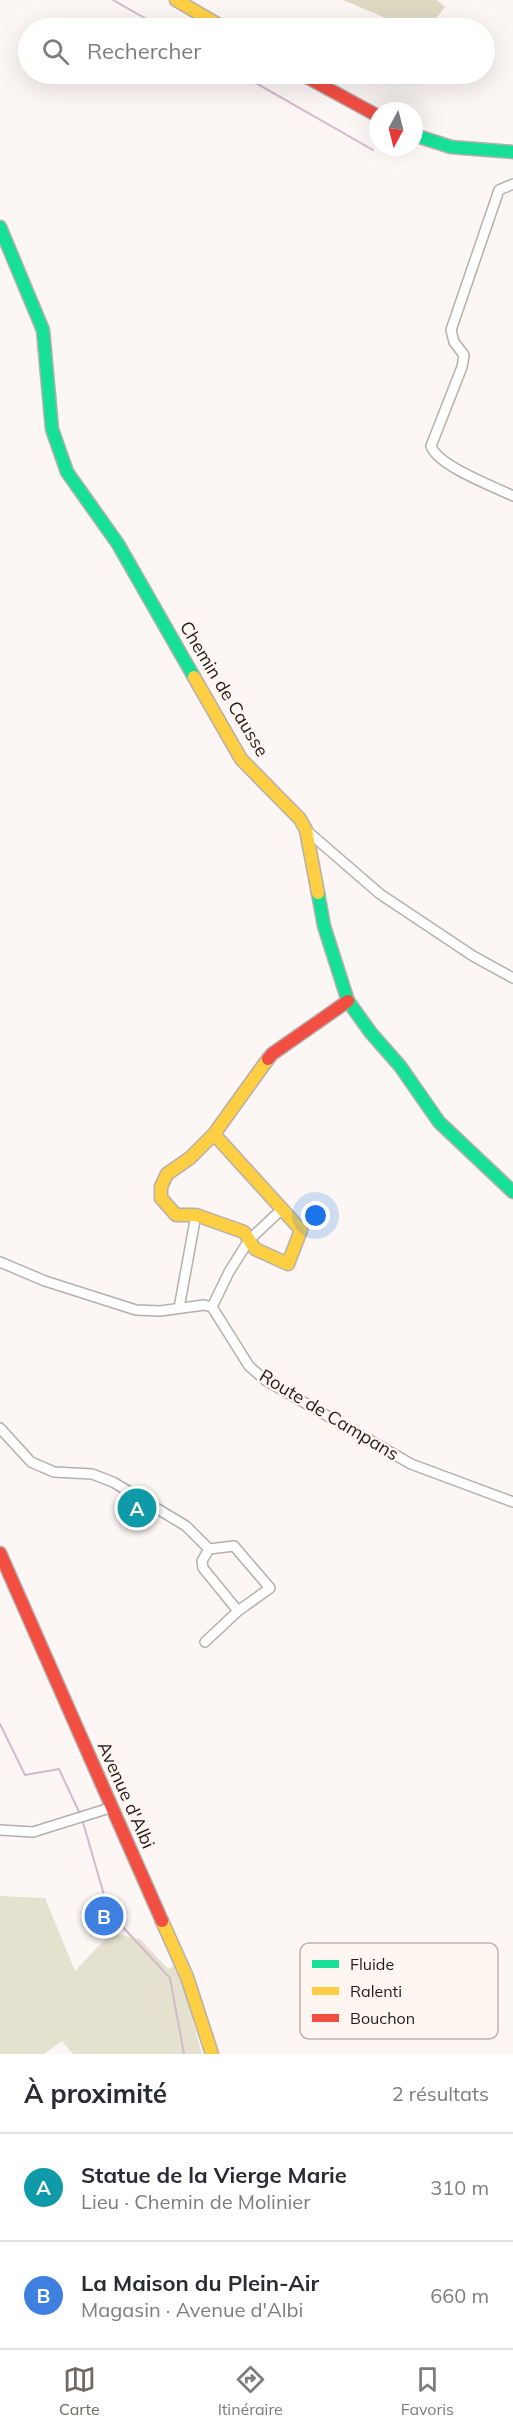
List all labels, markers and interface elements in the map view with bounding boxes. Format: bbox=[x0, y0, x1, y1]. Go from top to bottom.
search box bbox=[18, 18, 495, 84]
icon: search bbox=[39, 35, 72, 68]
text: Rechercher bbox=[87, 37, 201, 65]
north arrow bbox=[369, 102, 423, 156]
street label: Chemin de Causse bbox=[175, 617, 274, 761]
your location bbox=[301, 1201, 330, 1230]
street label: Route de Campans bbox=[255, 1364, 403, 1465]
pin: A bbox=[118, 1486, 156, 1530]
street label: Avenue d'Albi bbox=[93, 1738, 160, 1852]
pin: B bbox=[84, 1894, 124, 1938]
legend bbox=[300, 1943, 498, 2039]
text: Fluide bbox=[350, 1954, 394, 1974]
text: Ralenti bbox=[350, 1981, 402, 2001]
text: Bouchon bbox=[350, 2008, 415, 2028]
text: À proximité bbox=[24, 2077, 167, 2110]
text: 2 résultats bbox=[392, 2081, 489, 2106]
text: Statue de la Vierge Marie bbox=[81, 2161, 347, 2189]
text: A bbox=[36, 2175, 51, 2200]
text: 310 m bbox=[430, 2175, 489, 2200]
text: Lieu · Chemin de Molinier bbox=[81, 2189, 311, 2214]
text: La Maison du Plein-Air bbox=[81, 2269, 319, 2297]
text: B bbox=[37, 2283, 50, 2308]
text: 660 m bbox=[430, 2283, 489, 2308]
text: Magasin · Avenue d'Albi bbox=[81, 2297, 303, 2322]
tab: Carte bbox=[59, 2363, 100, 2419]
tab: Itinéraire bbox=[218, 2363, 283, 2419]
tab: Favoris bbox=[401, 2363, 454, 2419]

